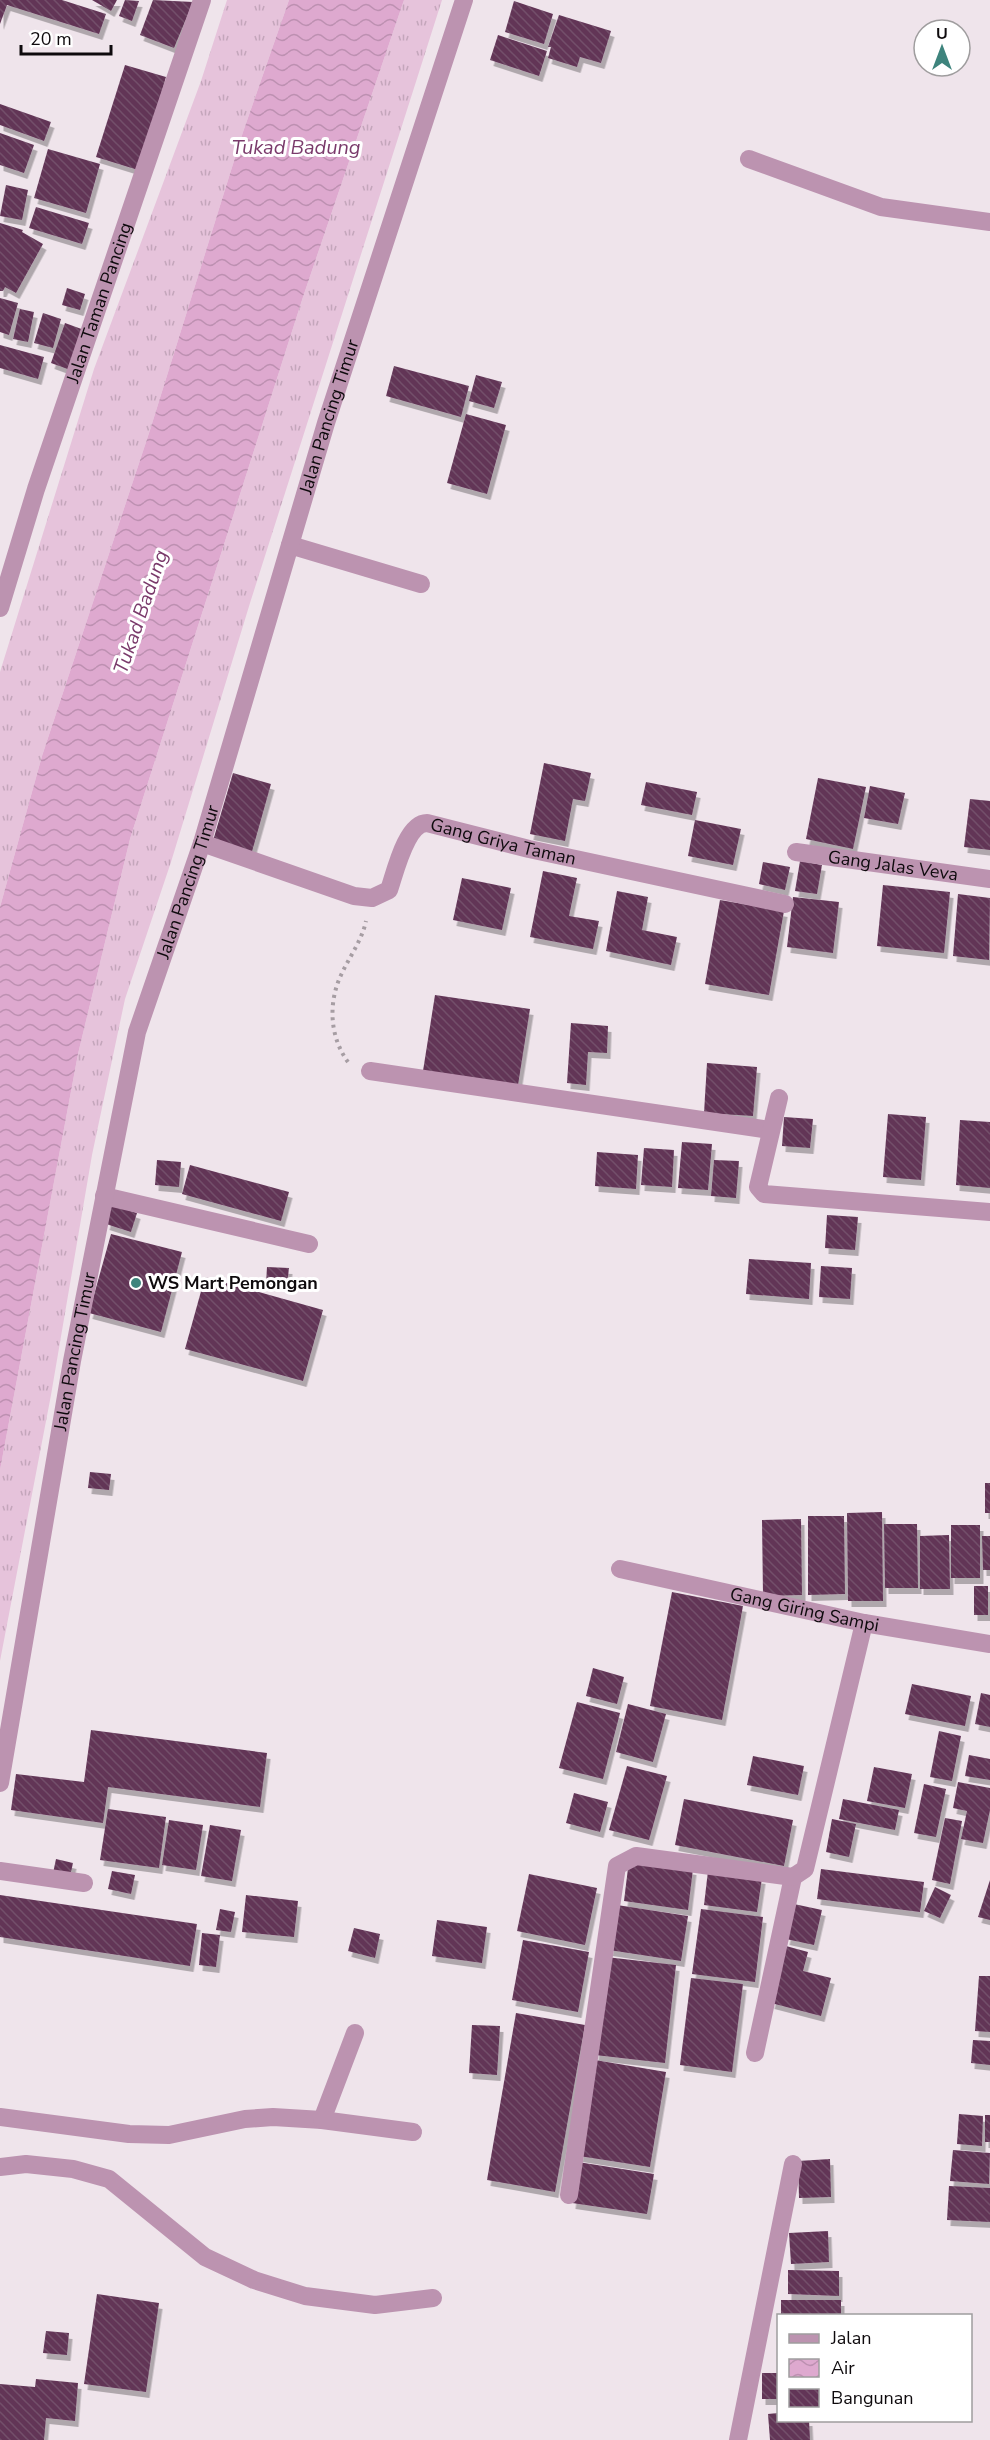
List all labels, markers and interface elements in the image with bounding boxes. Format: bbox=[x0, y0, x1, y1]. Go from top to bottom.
scale bar bbox=[21, 18, 111, 56]
north arrow bbox=[912, 18, 972, 78]
text: U bbox=[936, 23, 948, 45]
text: 20 m bbox=[30, 27, 72, 51]
water label: Tukad Badung bbox=[231, 134, 361, 161]
street label: Jalan Taman Pancing bbox=[61, 219, 138, 387]
street label: Jalan Pancing Timur bbox=[293, 336, 365, 498]
water label: Tukad Badung bbox=[107, 547, 175, 677]
street label: Jalan Pancing Timur bbox=[151, 802, 225, 963]
street label: Gang Griya Taman bbox=[428, 812, 578, 871]
street label: Gang Jalas Veva bbox=[826, 845, 960, 886]
street label: Jalan Pancing Timur bbox=[48, 1270, 101, 1434]
place label: WS Mart Pemongan bbox=[148, 1271, 318, 1295]
marker: WS Mart Pemongan bbox=[129, 1276, 143, 1290]
street label: Gang Giring Sampi bbox=[728, 1582, 881, 1637]
legend bbox=[777, 2314, 972, 2422]
text: Jalan bbox=[830, 2326, 871, 2350]
text: Air bbox=[831, 2356, 855, 2380]
text: Bangunan bbox=[831, 2386, 914, 2410]

